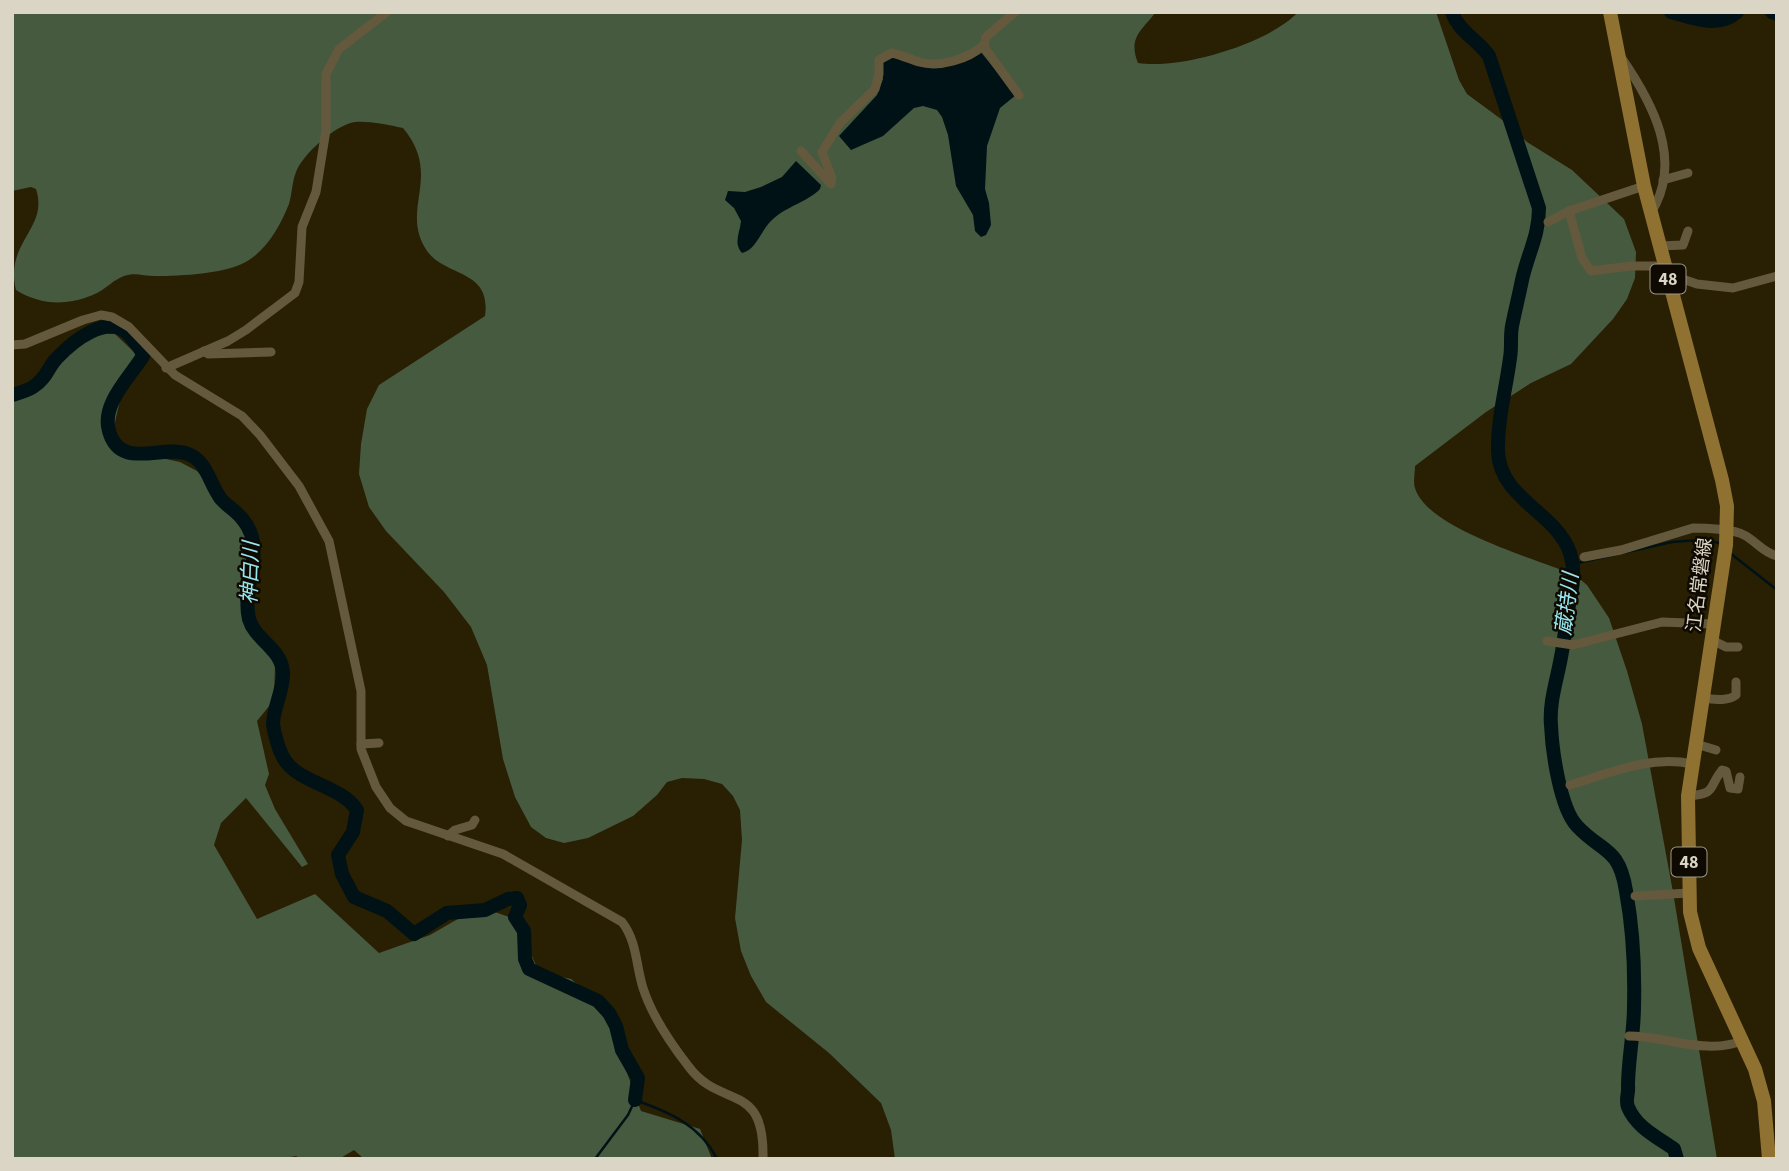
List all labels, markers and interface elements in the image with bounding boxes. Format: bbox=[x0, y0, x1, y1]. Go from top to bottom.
road number: 48 bbox=[1650, 264, 1686, 293]
street label: 江名常磐線 bbox=[1681, 536, 1719, 634]
water label: 神白川 bbox=[234, 539, 266, 605]
water label: 蔵持川 bbox=[1548, 569, 1586, 637]
road number: 48 bbox=[1672, 848, 1706, 876]

